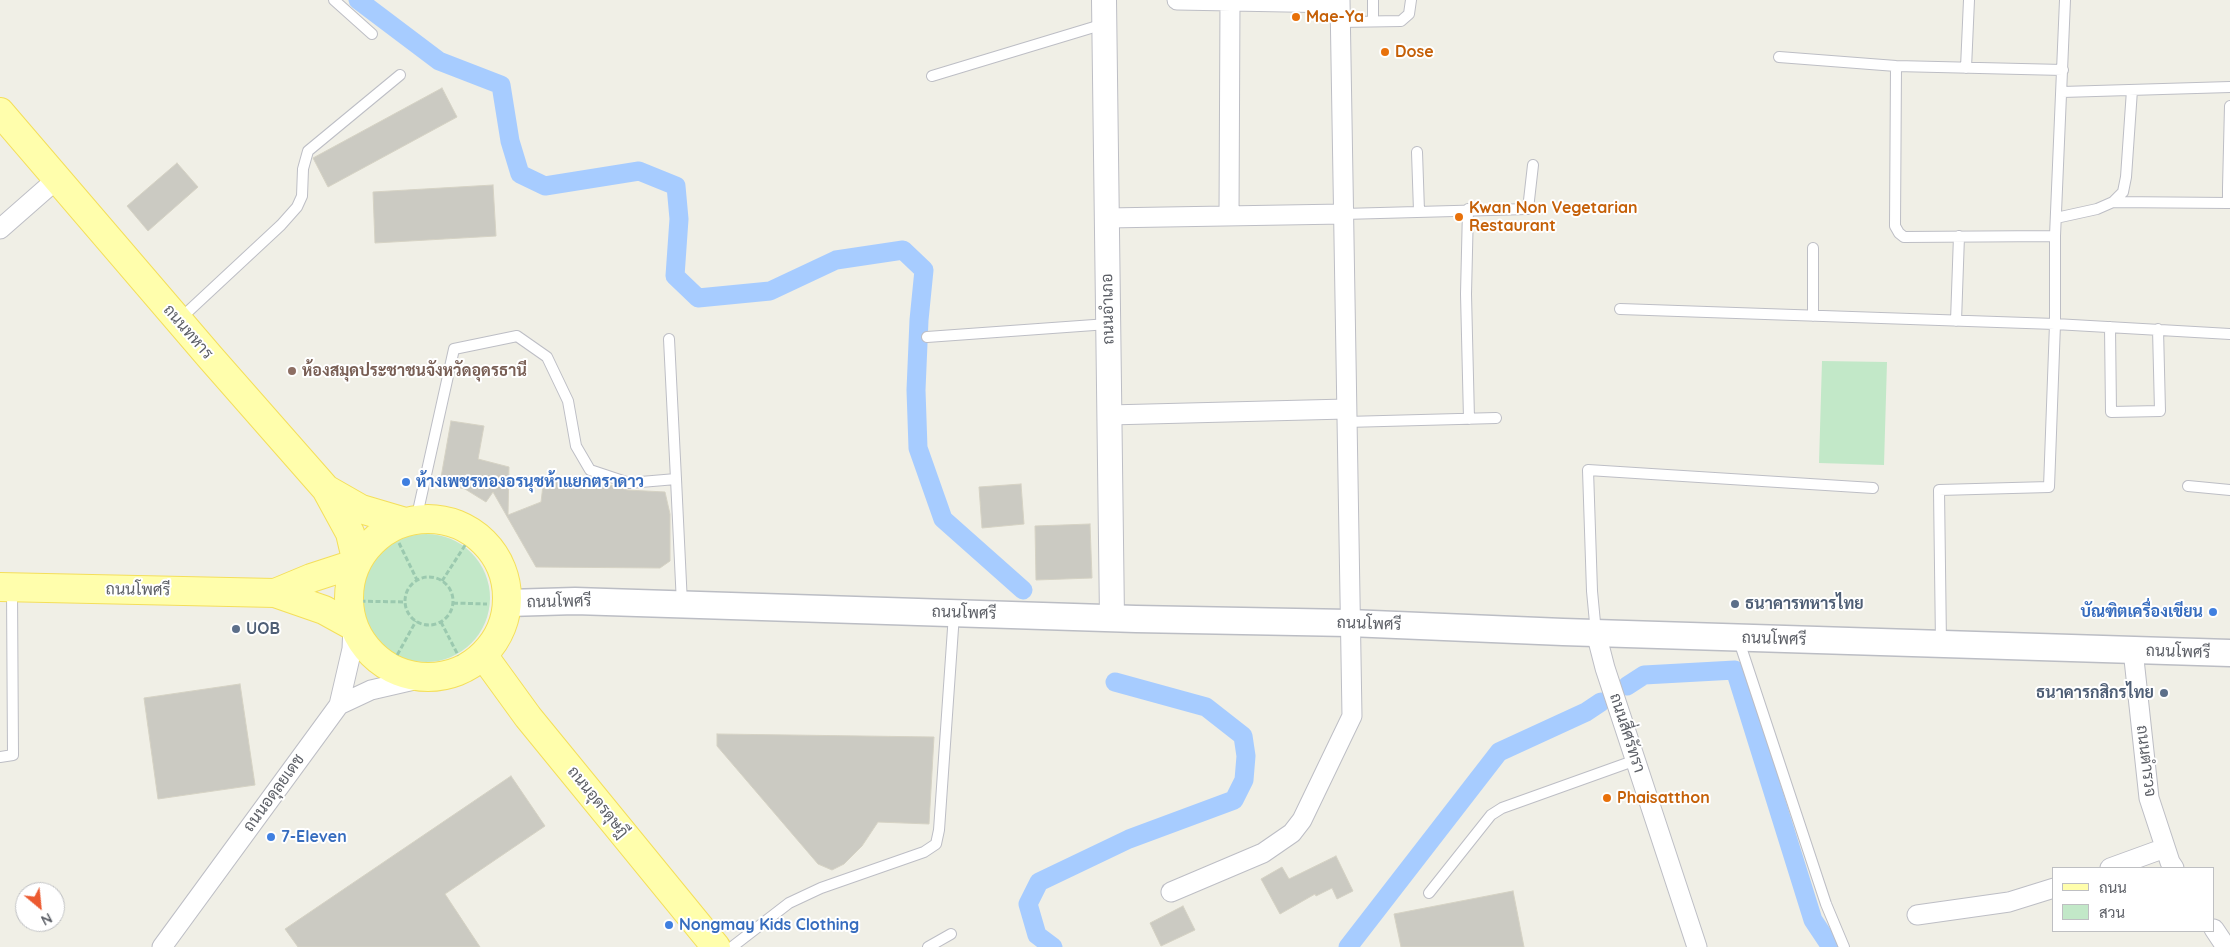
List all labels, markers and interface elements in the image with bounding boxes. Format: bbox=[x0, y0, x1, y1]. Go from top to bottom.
place label: Mae-Ya bbox=[1306, 7, 1364, 27]
marker: Mae-Ya bbox=[1290, 11, 1302, 23]
place label: Dose bbox=[1395, 42, 1434, 62]
marker: Dose bbox=[1379, 46, 1391, 58]
place label: Kwan Non Vegetarian Restaurant bbox=[1469, 198, 1637, 236]
marker: Kwan Non Vegetarian Restaurant bbox=[1453, 211, 1465, 223]
street label: ถนนอำเภอ bbox=[1098, 273, 1118, 345]
street label: ถนนทหาร bbox=[159, 301, 217, 363]
place label: ห้องสมุดประชาชนจังหวัดอุดรธานี bbox=[302, 361, 527, 381]
marker: ห้องสมุดประชาชนจังหวัดอุดรธานี bbox=[286, 365, 298, 377]
place label: ห้างเพชรทองอรนุชห้าแยกตราดาว bbox=[416, 472, 644, 492]
marker: ห้างเพชรทองอรนุชห้าแยกตราดาว bbox=[400, 476, 412, 488]
street label: ถนนโพศรี bbox=[106, 580, 170, 600]
street label: ถนนโพศรี bbox=[527, 592, 591, 612]
place label: ธนาคารทหารไทย bbox=[1745, 594, 1864, 614]
marker: ธนาคารทหารไทย bbox=[1729, 598, 1741, 610]
street label: ถนนโพศรี bbox=[931, 602, 997, 624]
place label: บัณฑิตเครื่องเขียน bbox=[2081, 602, 2203, 622]
marker: บัณฑิตเครื่องเขียน bbox=[2207, 606, 2219, 618]
street label: ถนนโพศรี bbox=[1336, 613, 1402, 635]
place label: UOB bbox=[246, 619, 280, 639]
marker: UOB bbox=[230, 623, 242, 635]
street label: ถนนโพศรี bbox=[1741, 628, 1807, 650]
street label: ถนนโพศรี bbox=[2145, 641, 2211, 663]
place label: ธนาคารกสิกรไทย bbox=[2036, 683, 2154, 703]
marker: ธนาคารกสิกรไทย bbox=[2158, 687, 2170, 699]
street label: ถนนสี่ศรัทรา bbox=[1605, 691, 1649, 775]
street label: ถนนตำรวจ bbox=[2132, 724, 2160, 798]
street label: ถนนอดุลยเดช bbox=[239, 751, 309, 835]
street label: ถนนอุดรดุษฎี bbox=[563, 762, 633, 842]
place label: Phaisatthon bbox=[1617, 788, 1710, 808]
marker: Phaisatthon bbox=[1601, 792, 1613, 804]
place label: 7-Eleven bbox=[281, 827, 347, 847]
marker: 7-Eleven bbox=[265, 831, 277, 843]
legend bbox=[2052, 867, 2215, 932]
text: ถนน bbox=[2099, 878, 2127, 897]
north arrow bbox=[15, 882, 65, 932]
text: สวน bbox=[2099, 903, 2125, 922]
text: N bbox=[38, 909, 55, 930]
place label: Nongmay Kids Clothing bbox=[679, 915, 859, 935]
marker: Nongmay Kids Clothing bbox=[663, 919, 675, 931]

